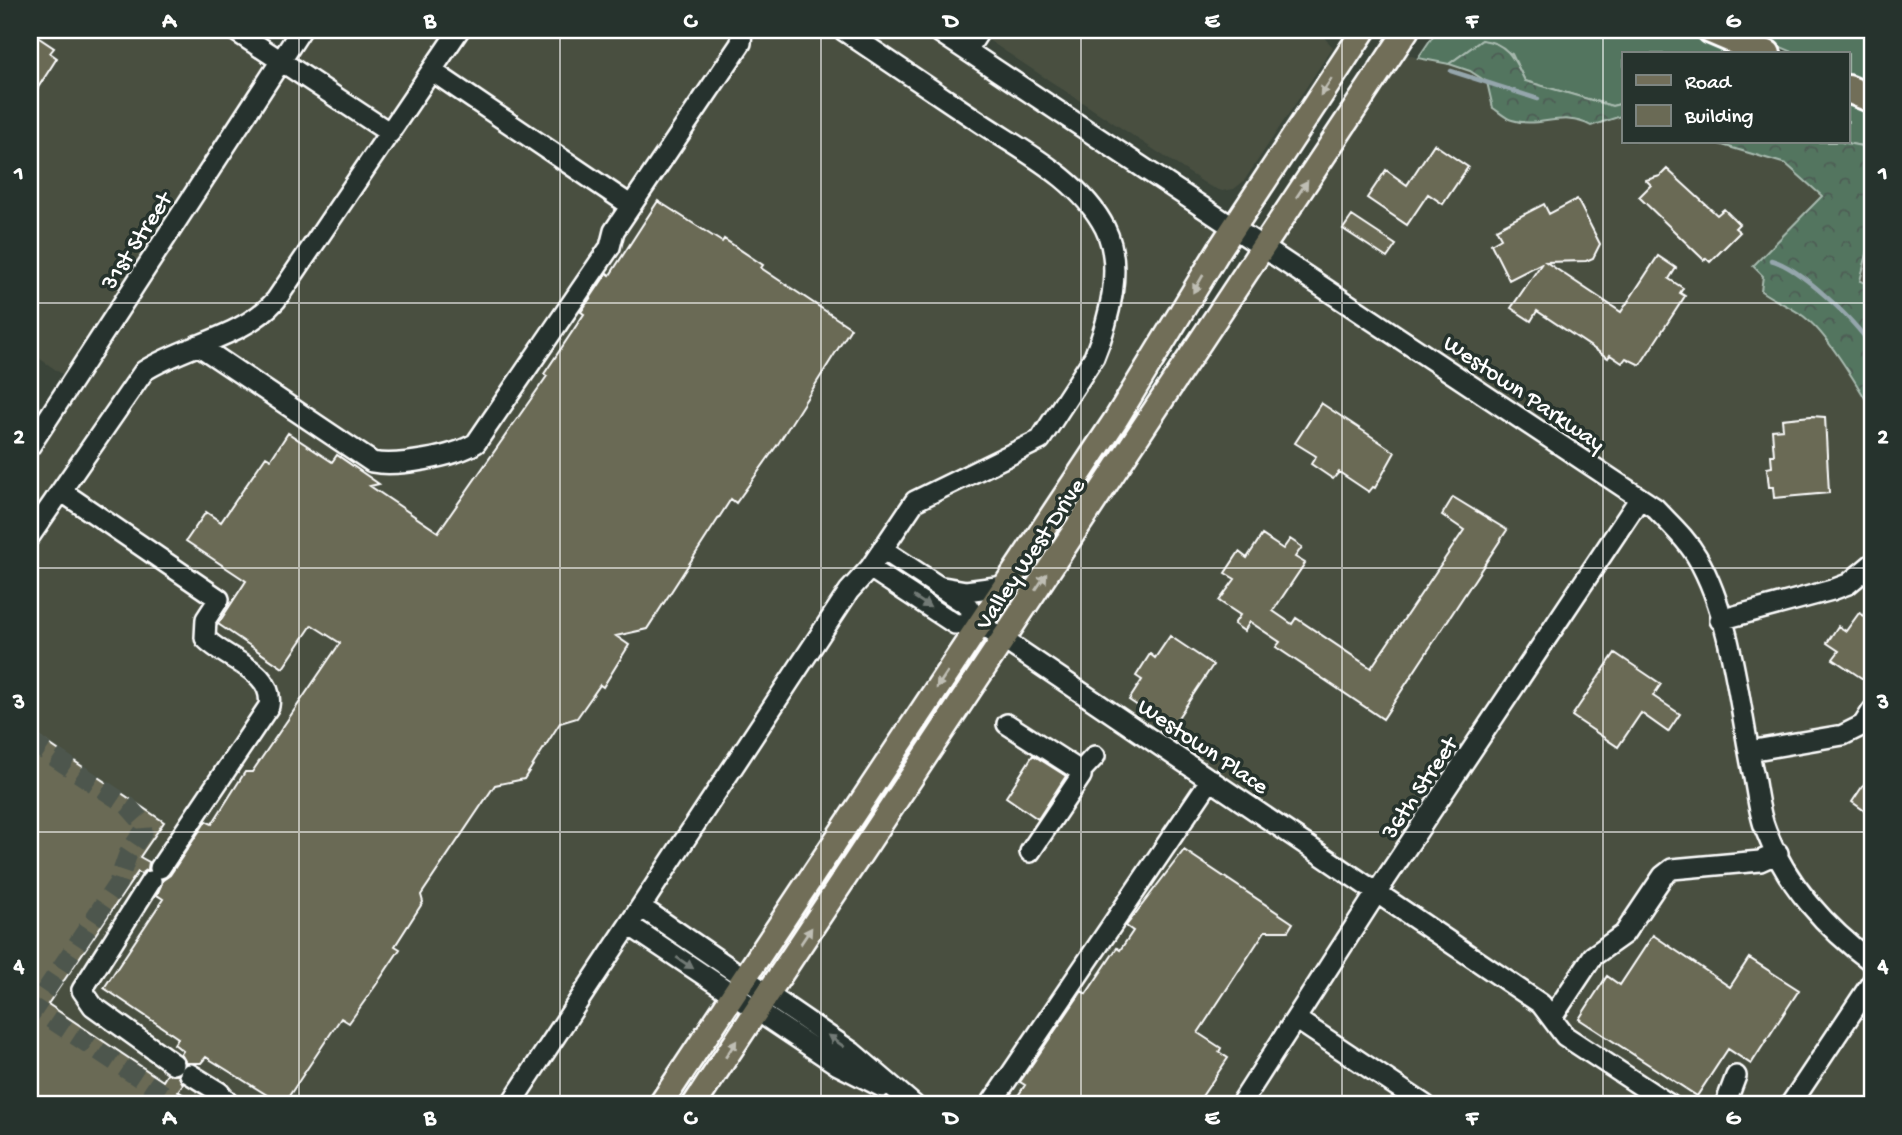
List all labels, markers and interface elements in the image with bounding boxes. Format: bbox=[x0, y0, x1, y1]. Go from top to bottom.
text: A bbox=[161, 9, 177, 36]
text: B bbox=[423, 9, 437, 36]
text: C bbox=[684, 9, 699, 36]
text: D bbox=[942, 9, 960, 36]
text: E bbox=[1205, 9, 1221, 36]
text: F bbox=[1465, 9, 1480, 36]
text: G bbox=[1726, 9, 1742, 36]
legend bbox=[1622, 52, 1850, 144]
text: Road bbox=[1685, 72, 1733, 97]
one-way arrow bbox=[1319, 78, 1333, 96]
text: Building bbox=[1684, 106, 1754, 131]
text: 1 bbox=[13, 161, 24, 188]
text: 1 bbox=[1877, 161, 1888, 188]
one-way arrow bbox=[1295, 180, 1309, 198]
street label: 31st Street bbox=[95, 186, 181, 297]
one-way arrow bbox=[1192, 274, 1204, 293]
street label: Westown Parkway bbox=[1437, 330, 1610, 460]
text: 2 bbox=[13, 425, 25, 452]
text: 2 bbox=[1877, 425, 1889, 452]
street label: Valley West Drive bbox=[970, 473, 1094, 637]
one-way arrow bbox=[1034, 573, 1048, 591]
one-way arrow bbox=[913, 596, 932, 609]
one-way arrow bbox=[935, 671, 949, 689]
text: 3 bbox=[12, 690, 25, 717]
text: 3 bbox=[1876, 690, 1889, 717]
street label: Westown Place bbox=[1131, 693, 1274, 803]
street label: 36th Street bbox=[1376, 731, 1467, 846]
one-way arrow bbox=[800, 926, 813, 946]
text: 4 bbox=[13, 954, 25, 981]
text: 4 bbox=[1877, 954, 1889, 981]
one-way arrow bbox=[676, 956, 695, 969]
one-way arrow bbox=[827, 1034, 845, 1048]
one-way arrow bbox=[725, 1039, 738, 1059]
text: A bbox=[161, 1106, 177, 1133]
text: B bbox=[423, 1106, 437, 1133]
text: C bbox=[684, 1106, 699, 1133]
text: D bbox=[942, 1106, 960, 1133]
text: E bbox=[1205, 1106, 1221, 1133]
text: F bbox=[1465, 1106, 1480, 1133]
text: G bbox=[1726, 1106, 1742, 1133]

